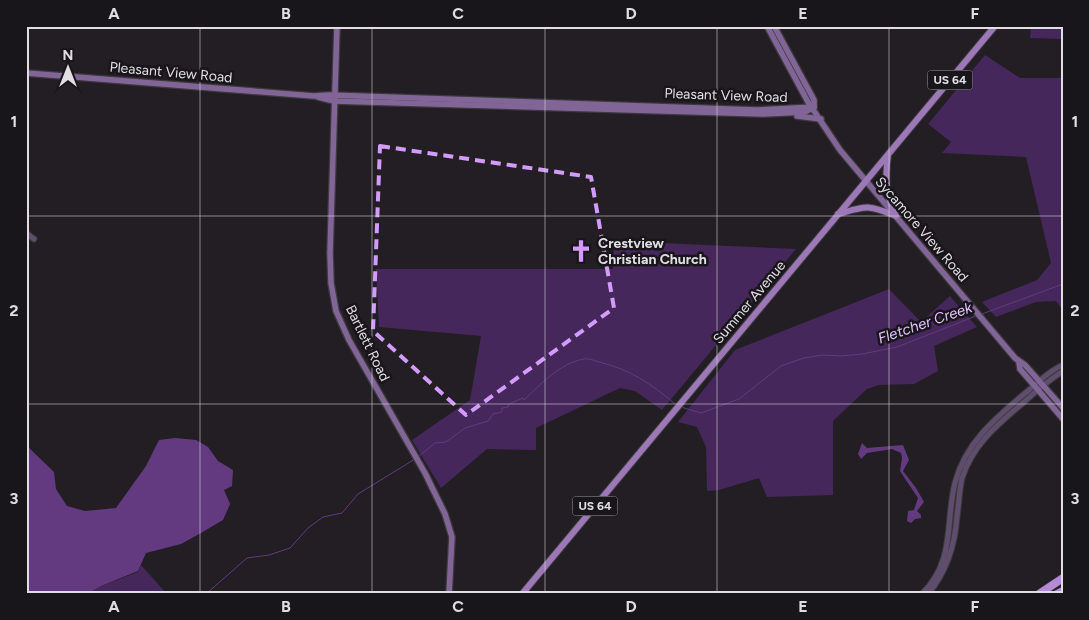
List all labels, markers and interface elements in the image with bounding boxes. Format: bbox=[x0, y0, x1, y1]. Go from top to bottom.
text: A bbox=[108, 4, 120, 23]
text: B bbox=[281, 4, 291, 23]
text: C bbox=[452, 4, 464, 23]
text: D bbox=[625, 4, 637, 23]
text: E bbox=[798, 4, 808, 23]
text: F bbox=[971, 4, 980, 23]
north arrow bbox=[42, 42, 92, 92]
text: N bbox=[63, 47, 73, 64]
street label: Pleasant View Road bbox=[109, 59, 233, 86]
road number: US 64 bbox=[928, 70, 972, 90]
street label: Pleasant View Road bbox=[664, 85, 788, 106]
text: 1 bbox=[11, 112, 17, 131]
text: 1 bbox=[1072, 112, 1078, 131]
street label: Sycamore View Road bbox=[871, 173, 972, 285]
place label: Crestview Christian Church bbox=[598, 235, 707, 268]
church icon: Crestview Christian Church bbox=[568, 238, 594, 264]
street label: Summer Avenue bbox=[710, 257, 789, 347]
water label: Fletcher Creek bbox=[875, 298, 975, 348]
text: 2 bbox=[9, 301, 19, 320]
text: 2 bbox=[1070, 301, 1080, 320]
street label: Bartlett Road bbox=[342, 302, 393, 384]
text: 3 bbox=[10, 489, 19, 508]
text: 3 bbox=[1071, 489, 1080, 508]
road number: US 64 bbox=[572, 496, 618, 516]
text: A bbox=[108, 597, 120, 616]
text: B bbox=[281, 597, 291, 616]
text: C bbox=[452, 597, 464, 616]
text: D bbox=[625, 597, 637, 616]
text: E bbox=[798, 597, 808, 616]
text: F bbox=[971, 597, 980, 616]

